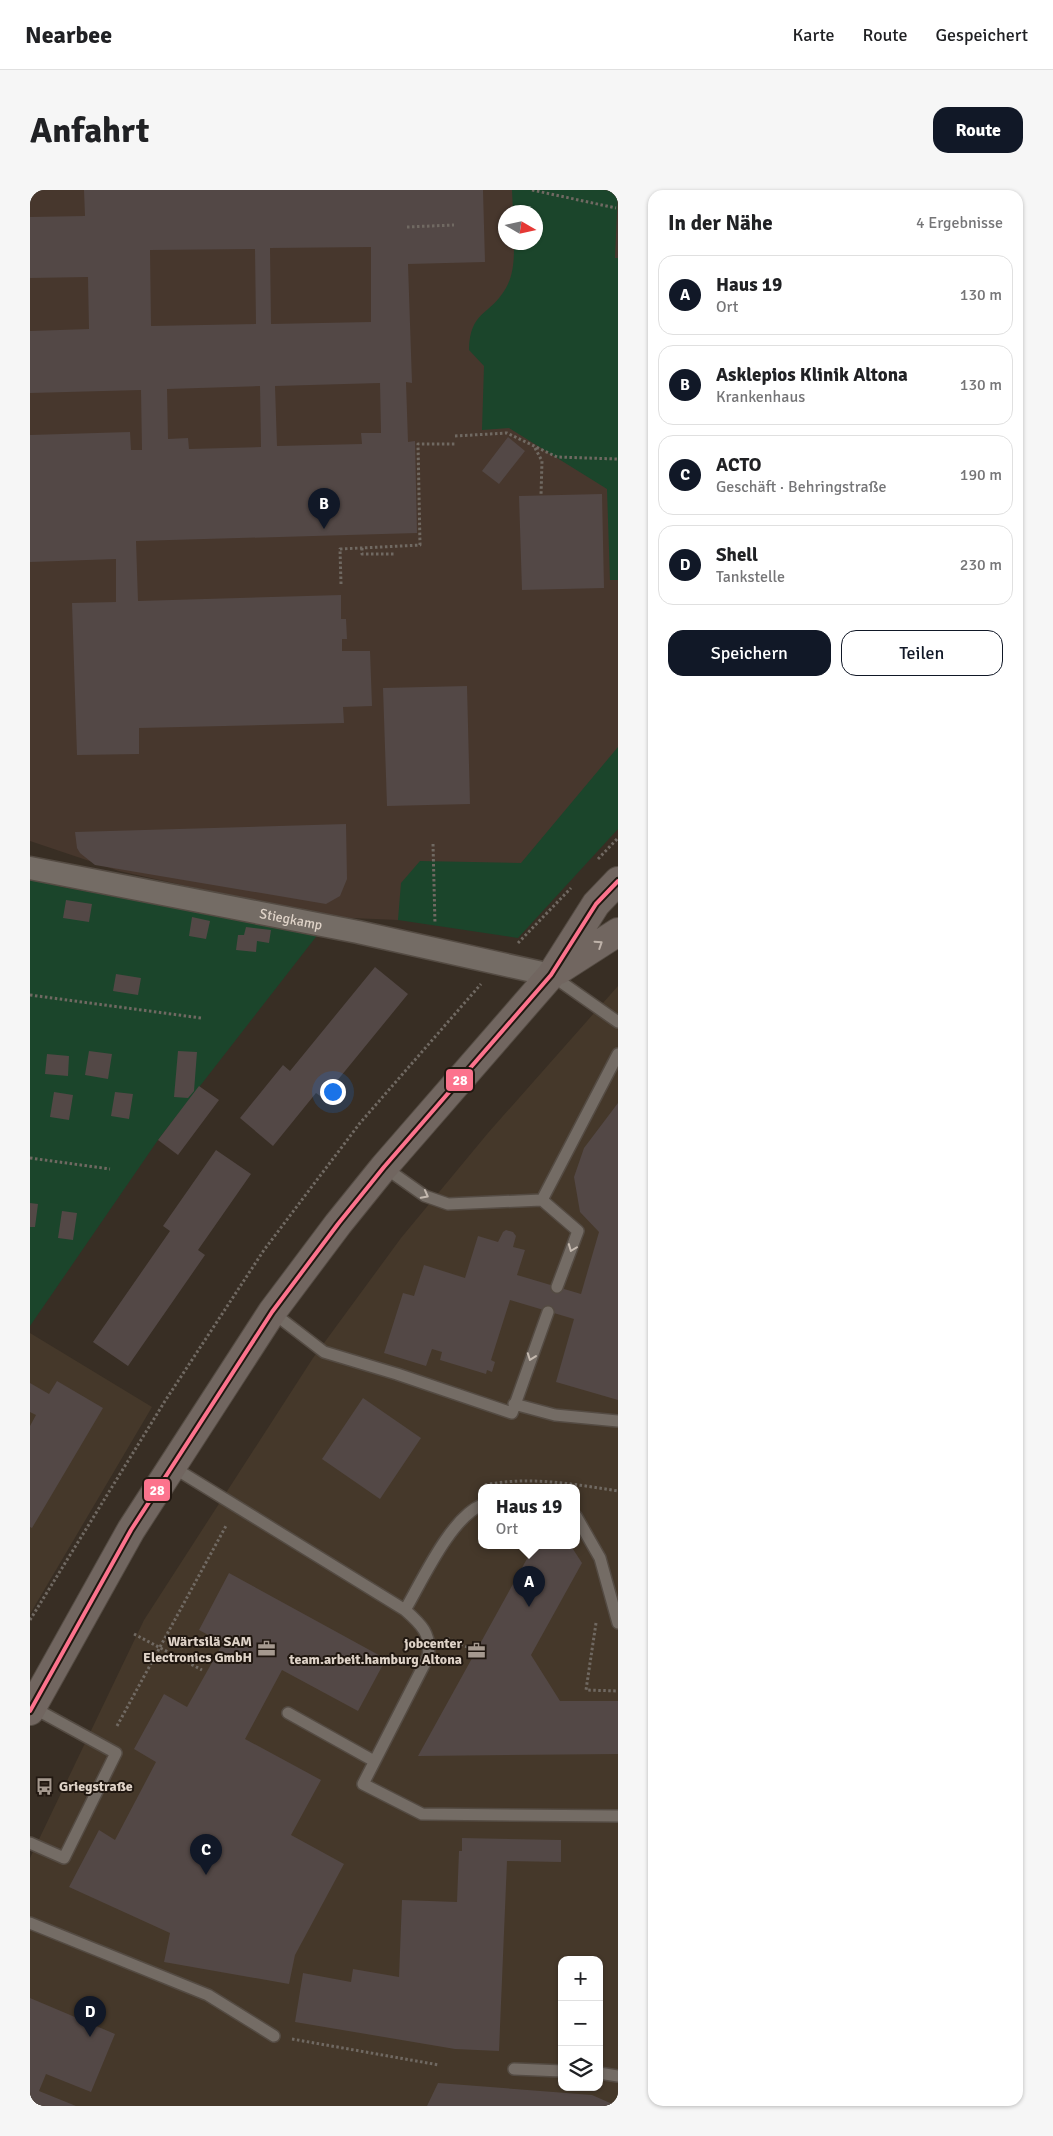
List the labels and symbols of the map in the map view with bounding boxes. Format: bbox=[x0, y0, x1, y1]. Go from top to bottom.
north arrow bbox=[498, 205, 543, 250]
pin: B bbox=[308, 488, 340, 529]
street label: Stiegkamp bbox=[258, 905, 324, 934]
one-way arrow bbox=[594, 940, 603, 950]
line badge: 28 bbox=[445, 1068, 474, 1092]
text: 28 bbox=[452, 1072, 468, 1089]
your location bbox=[320, 1079, 346, 1105]
one-way arrow bbox=[419, 1189, 428, 1199]
one-way arrow bbox=[568, 1244, 578, 1252]
one-way arrow bbox=[527, 1352, 538, 1361]
line badge: 28 bbox=[143, 1478, 171, 1502]
text: 28 bbox=[149, 1482, 165, 1499]
pin: A bbox=[513, 1566, 545, 1607]
place label: Wärtsilä SAM Electronics GmbH bbox=[143, 1633, 252, 1666]
place label: jobcenter team.arbeit.hamburg Altona bbox=[288, 1635, 462, 1668]
office icon: Wärtsilä SAM Electronics GmbH bbox=[256, 1639, 276, 1659]
office icon: jobcenter team.arbeit.hamburg Altona bbox=[466, 1641, 486, 1661]
bus stop icon: Griegstraße bbox=[35, 1776, 55, 1796]
place label: Griegstraße bbox=[59, 1778, 133, 1795]
pin: C bbox=[190, 1834, 222, 1875]
pin: D bbox=[74, 1996, 106, 2037]

